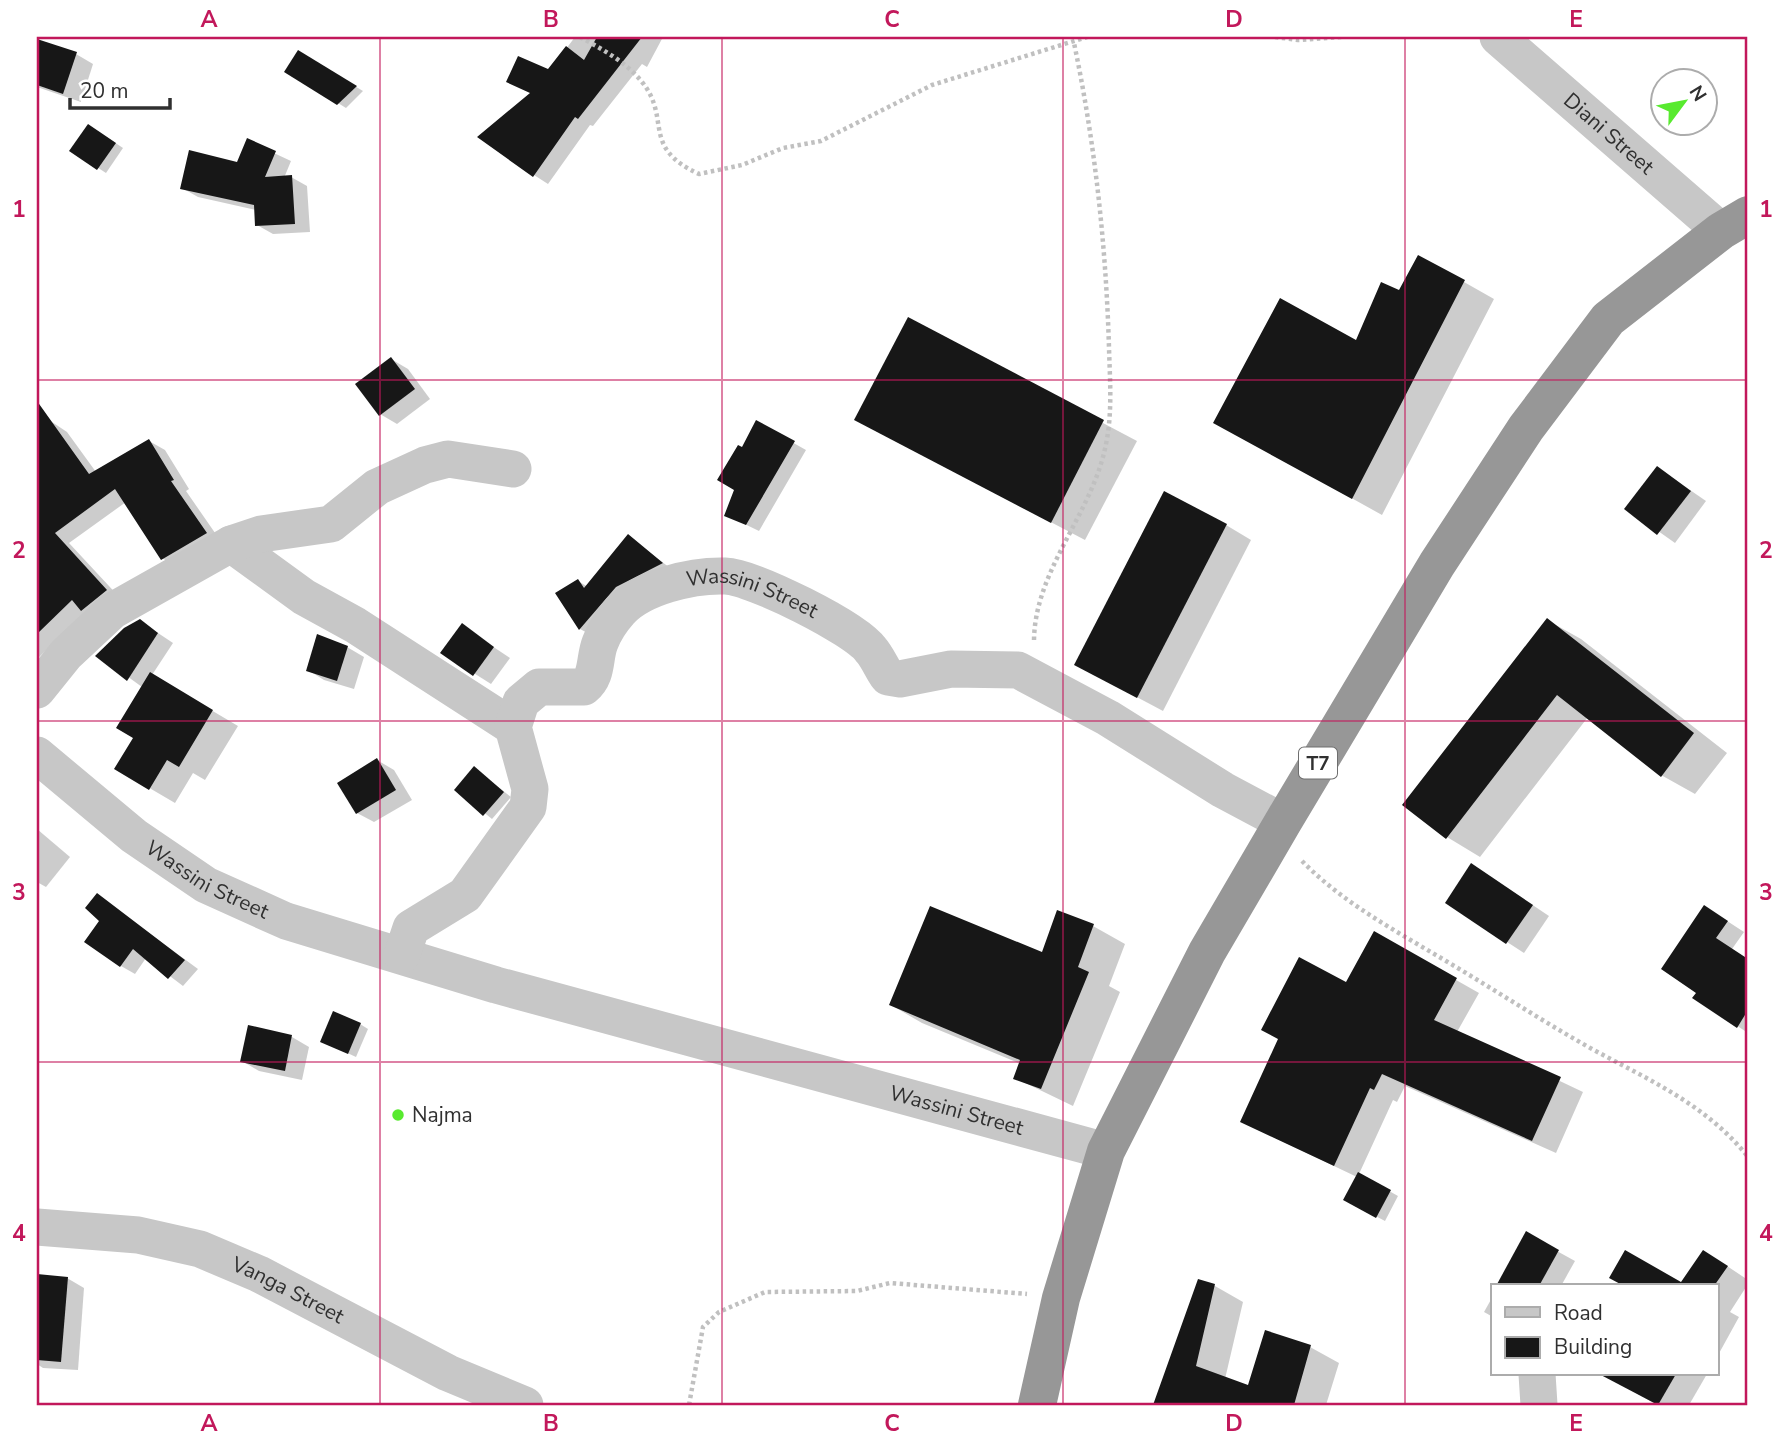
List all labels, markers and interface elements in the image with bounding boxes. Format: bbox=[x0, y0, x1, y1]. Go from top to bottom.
text: A bbox=[200, 4, 218, 35]
text: B bbox=[543, 4, 559, 35]
text: C bbox=[884, 4, 900, 35]
text: D bbox=[1225, 4, 1243, 35]
text: E bbox=[1569, 4, 1583, 35]
scale bar bbox=[70, 66, 170, 110]
north arrow bbox=[1648, 66, 1718, 136]
text: 20 m bbox=[80, 77, 129, 105]
text: N bbox=[1683, 81, 1712, 106]
street label: Diani Street bbox=[1558, 86, 1661, 181]
text: 1 bbox=[12, 194, 26, 225]
text: 1 bbox=[1759, 194, 1773, 225]
text: 2 bbox=[12, 535, 26, 566]
text: 2 bbox=[1759, 535, 1773, 566]
street label: Wassini Street bbox=[684, 562, 824, 625]
road number: T7 bbox=[1299, 748, 1337, 778]
street label: Wassini Street bbox=[140, 834, 274, 926]
text: 3 bbox=[12, 877, 26, 908]
text: 3 bbox=[1759, 877, 1773, 908]
street label: Wassini Street bbox=[886, 1079, 1027, 1142]
place label: Najma bbox=[412, 1101, 473, 1129]
marker: Najma bbox=[390, 1107, 406, 1123]
text: 4 bbox=[12, 1218, 26, 1249]
text: 4 bbox=[1759, 1218, 1773, 1249]
street label: Vanga Street bbox=[227, 1250, 350, 1330]
legend bbox=[1491, 1284, 1718, 1376]
text: Road bbox=[1554, 1299, 1603, 1327]
text: Building bbox=[1554, 1333, 1632, 1361]
text: A bbox=[200, 1408, 218, 1439]
text: B bbox=[543, 1408, 559, 1439]
text: C bbox=[884, 1408, 900, 1439]
text: D bbox=[1225, 1408, 1243, 1439]
text: E bbox=[1569, 1408, 1583, 1439]

